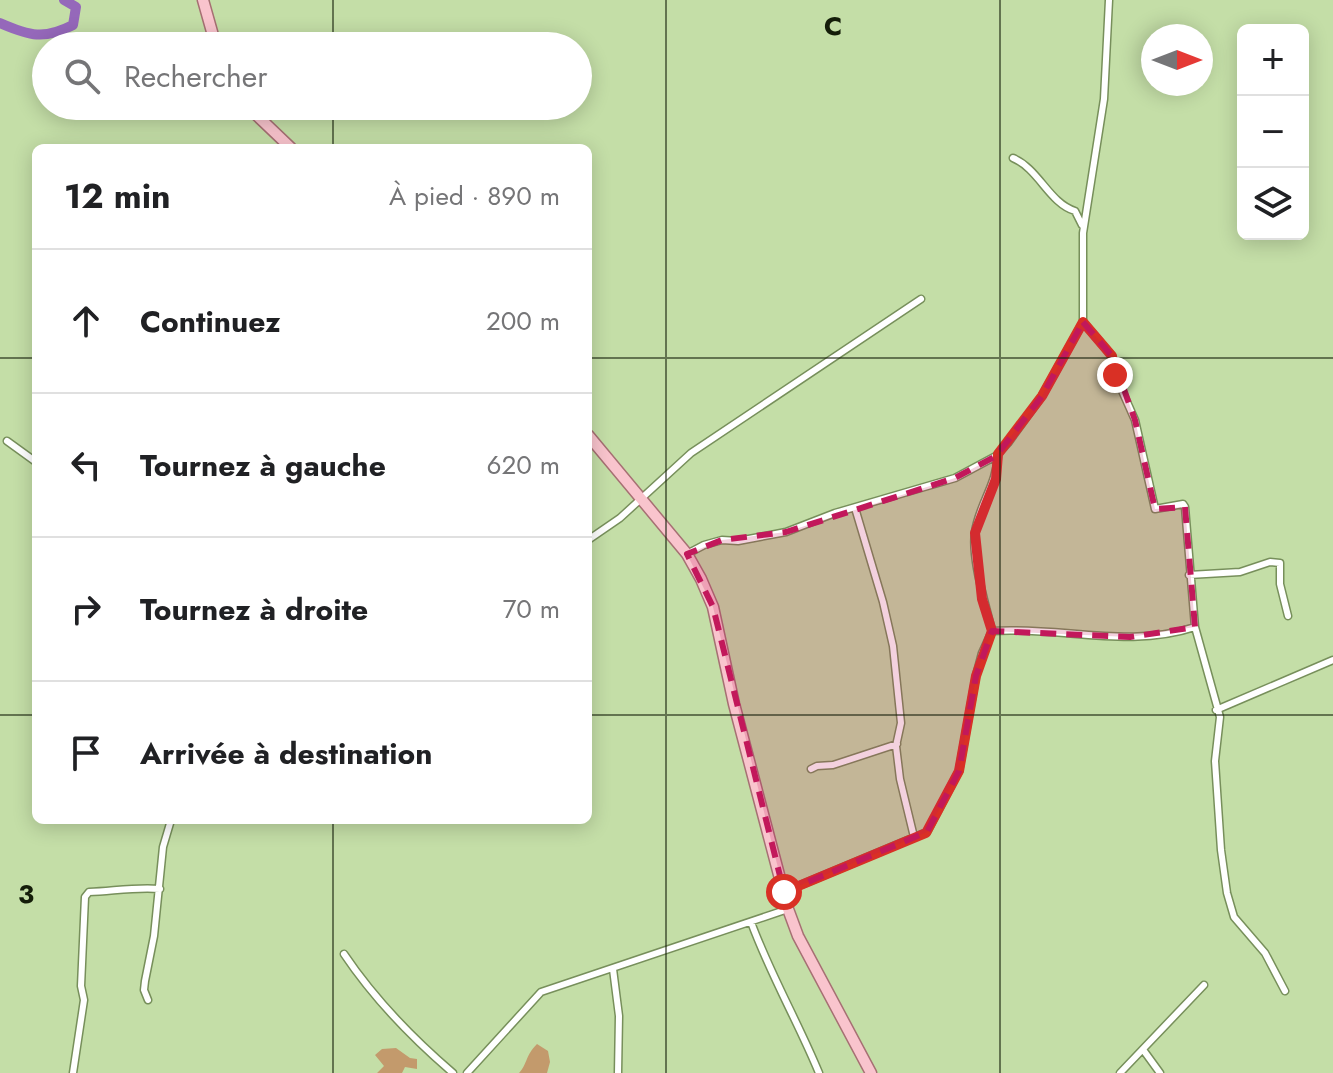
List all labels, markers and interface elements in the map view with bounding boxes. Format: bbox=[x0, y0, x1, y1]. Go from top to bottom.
text: C bbox=[824, 7, 842, 45]
north arrow bbox=[1141, 24, 1213, 96]
map controls bbox=[1237, 24, 1309, 240]
button: + bbox=[1237, 24, 1309, 96]
search box bbox=[32, 32, 592, 120]
icon: search bbox=[60, 54, 104, 98]
text: Rechercher bbox=[124, 55, 267, 98]
button: − bbox=[1237, 96, 1309, 168]
button: layers bbox=[1237, 168, 1309, 240]
text: 12 min bbox=[64, 172, 171, 221]
text: À pied · 890 m bbox=[389, 177, 560, 215]
icon: ahead bbox=[64, 299, 108, 343]
text: Continuez bbox=[140, 300, 281, 343]
text: 200 m bbox=[486, 302, 560, 340]
route end bbox=[1097, 357, 1133, 393]
icon: left bbox=[64, 443, 108, 487]
text: Tournez à gauche bbox=[140, 444, 386, 487]
text: 620 m bbox=[487, 446, 560, 484]
icon: right bbox=[64, 587, 108, 631]
text: Tournez à droite bbox=[140, 588, 368, 631]
text: 70 m bbox=[503, 590, 560, 628]
icon: arrive bbox=[64, 731, 108, 775]
text: Arrivée à destination bbox=[140, 732, 432, 775]
route start bbox=[766, 874, 802, 910]
text: 3 bbox=[18, 875, 34, 913]

